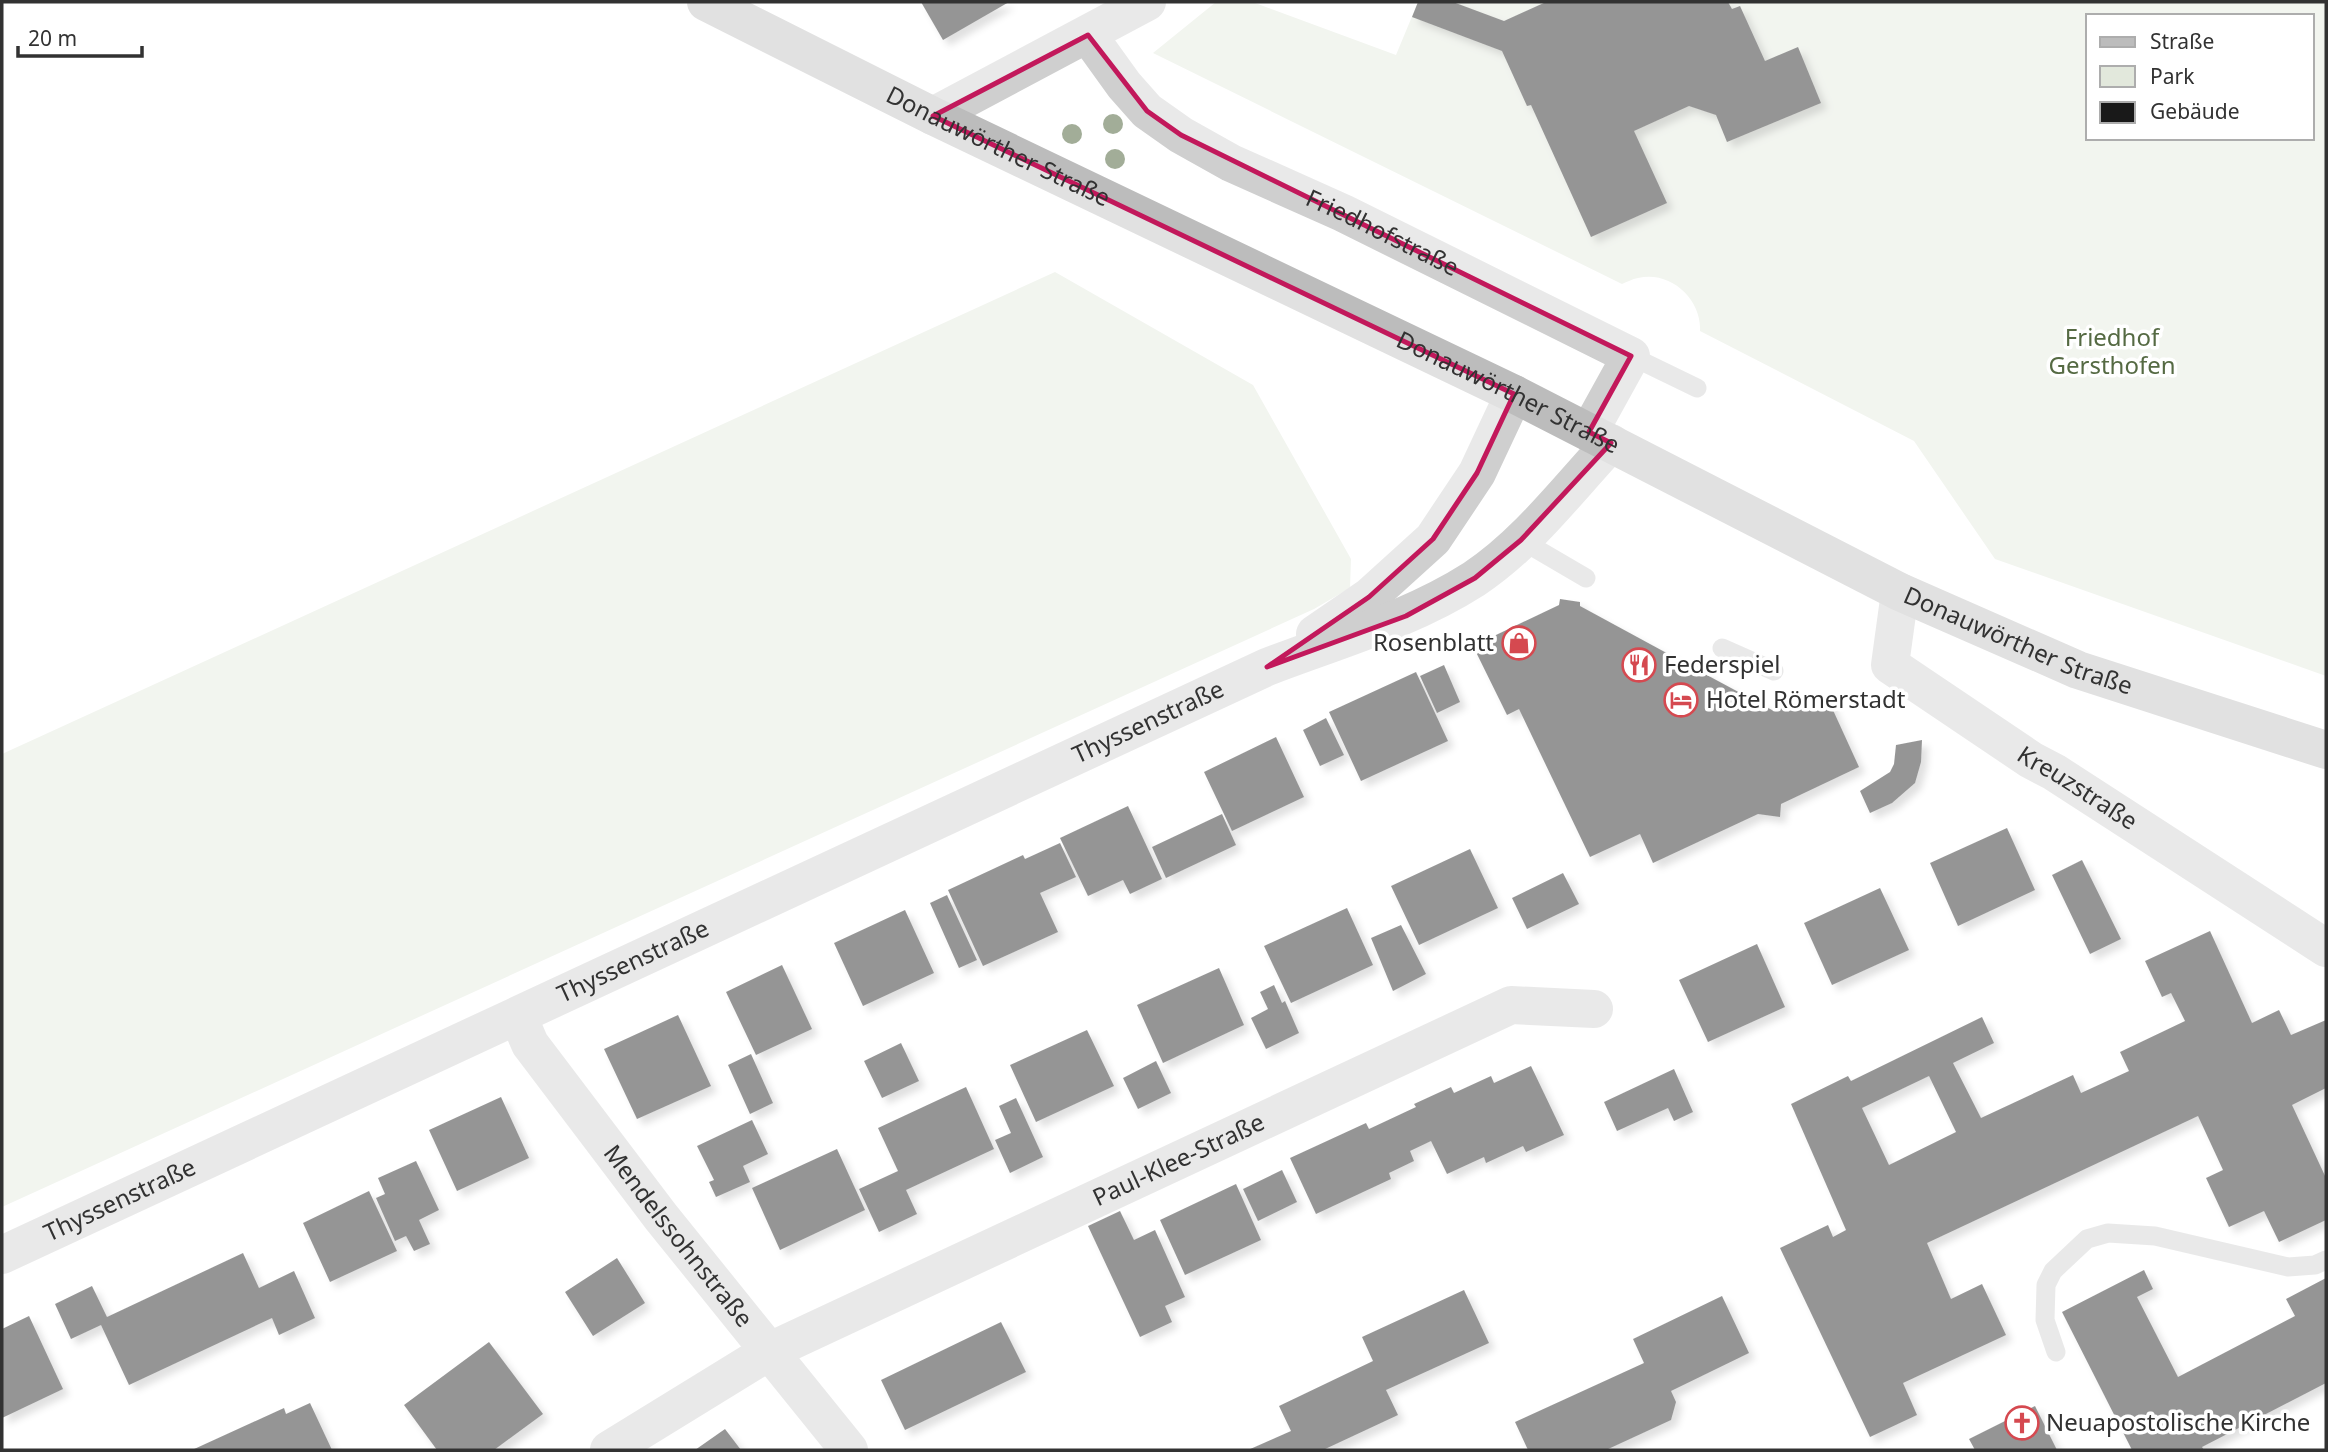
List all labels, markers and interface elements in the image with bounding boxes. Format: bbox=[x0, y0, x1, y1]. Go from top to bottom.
scale bar bbox=[18, 14, 142, 58]
legend bbox=[2086, 14, 2314, 140]
text: 20 m bbox=[28, 24, 77, 52]
text: Straße bbox=[2150, 27, 2214, 55]
text: Park bbox=[2150, 62, 2195, 90]
street label: Donauwörther Straße bbox=[881, 77, 1116, 214]
text: Gebäude bbox=[2150, 97, 2240, 125]
street label: Friedhofstraße bbox=[1301, 181, 1465, 283]
park label: Friedhof Gersthofen bbox=[2048, 320, 2176, 381]
street label: Donauwörther Straße bbox=[1391, 322, 1626, 461]
street label: Donauwörther Straße bbox=[1899, 578, 2137, 702]
shop icon: Rosenblatt bbox=[1500, 624, 1538, 662]
place label: Rosenblatt bbox=[1373, 625, 1494, 658]
restaurant icon: Federspiel bbox=[1620, 646, 1658, 684]
place label: Federspiel bbox=[1664, 647, 1780, 680]
street label: Thyssenstraße bbox=[1066, 671, 1229, 770]
hotel icon: Hotel Römerstadt bbox=[1662, 681, 1700, 719]
place label: Hotel Römerstadt bbox=[1706, 682, 1906, 715]
street label: Kreuzstraße bbox=[2011, 737, 2145, 837]
street label: Thyssenstraße bbox=[551, 911, 714, 1010]
street label: Paul-Klee-Straße bbox=[1087, 1105, 1269, 1213]
street label: Mendelssohnstraße bbox=[597, 1137, 761, 1333]
street label: Thyssenstraße bbox=[38, 1149, 200, 1248]
church icon: Neuapostolische Kirche bbox=[2003, 1404, 2041, 1442]
place label: Neuapostolische Kirche bbox=[2046, 1405, 2310, 1438]

